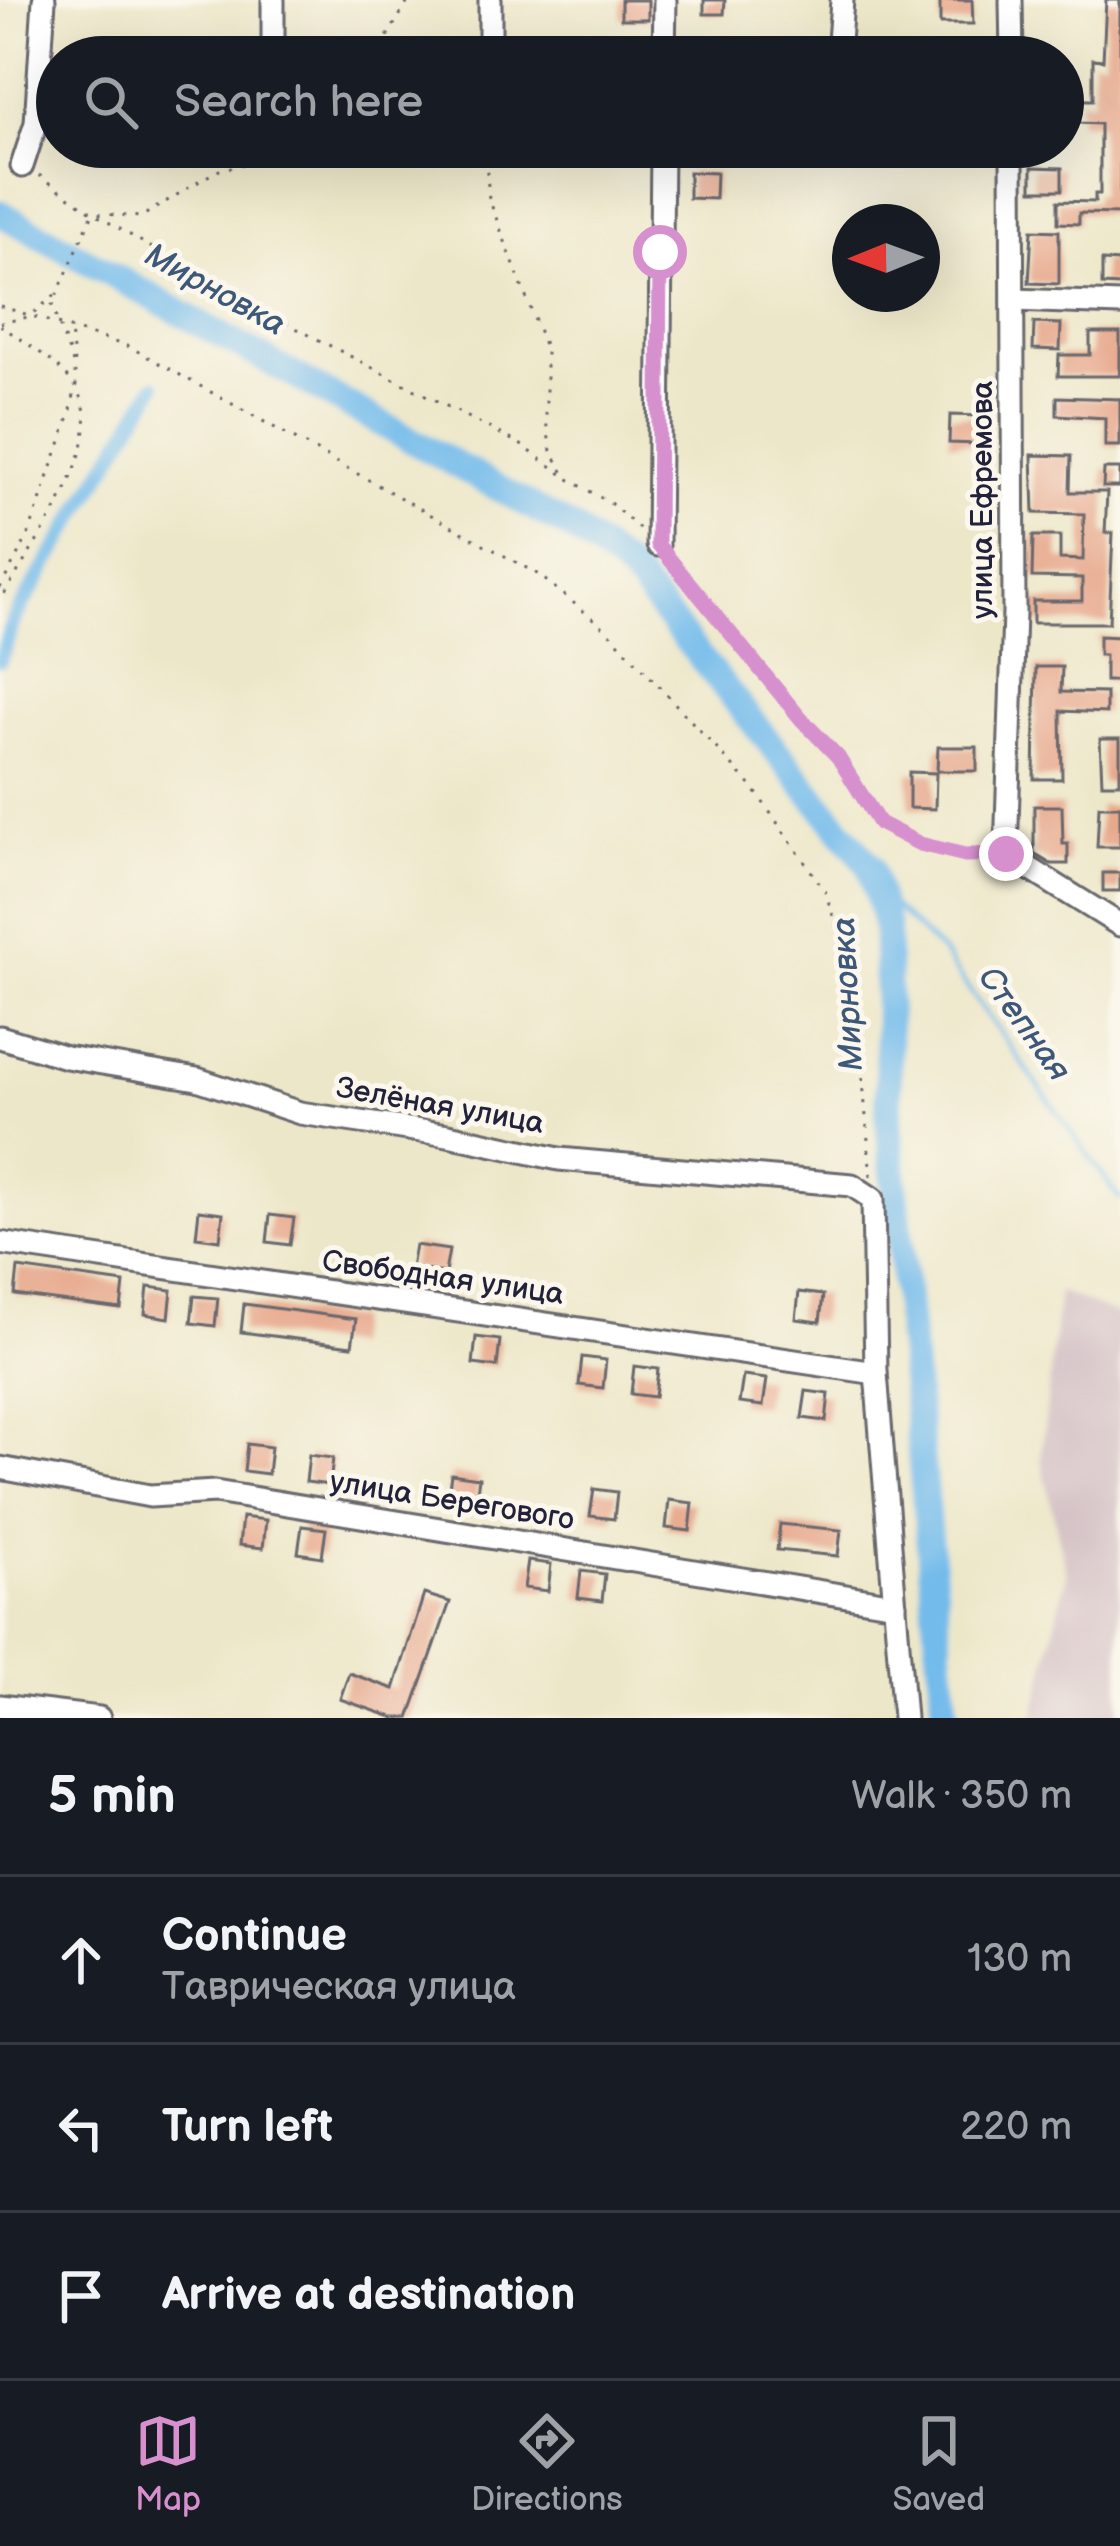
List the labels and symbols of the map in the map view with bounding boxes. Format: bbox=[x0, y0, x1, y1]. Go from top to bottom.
north arrow bbox=[832, 204, 940, 312]
route start bbox=[633, 225, 687, 279]
water label: Мирновка bbox=[138, 235, 292, 345]
street label: улица Ефремова bbox=[965, 381, 1001, 619]
route end bbox=[979, 827, 1033, 881]
water label: Мирновка bbox=[824, 916, 872, 1072]
water label: Степная bbox=[969, 959, 1079, 1089]
street label: Зелёная улица bbox=[333, 1070, 547, 1142]
street label: Свободная улица bbox=[320, 1243, 566, 1313]
street label: улица Берегового bbox=[327, 1464, 577, 1538]

